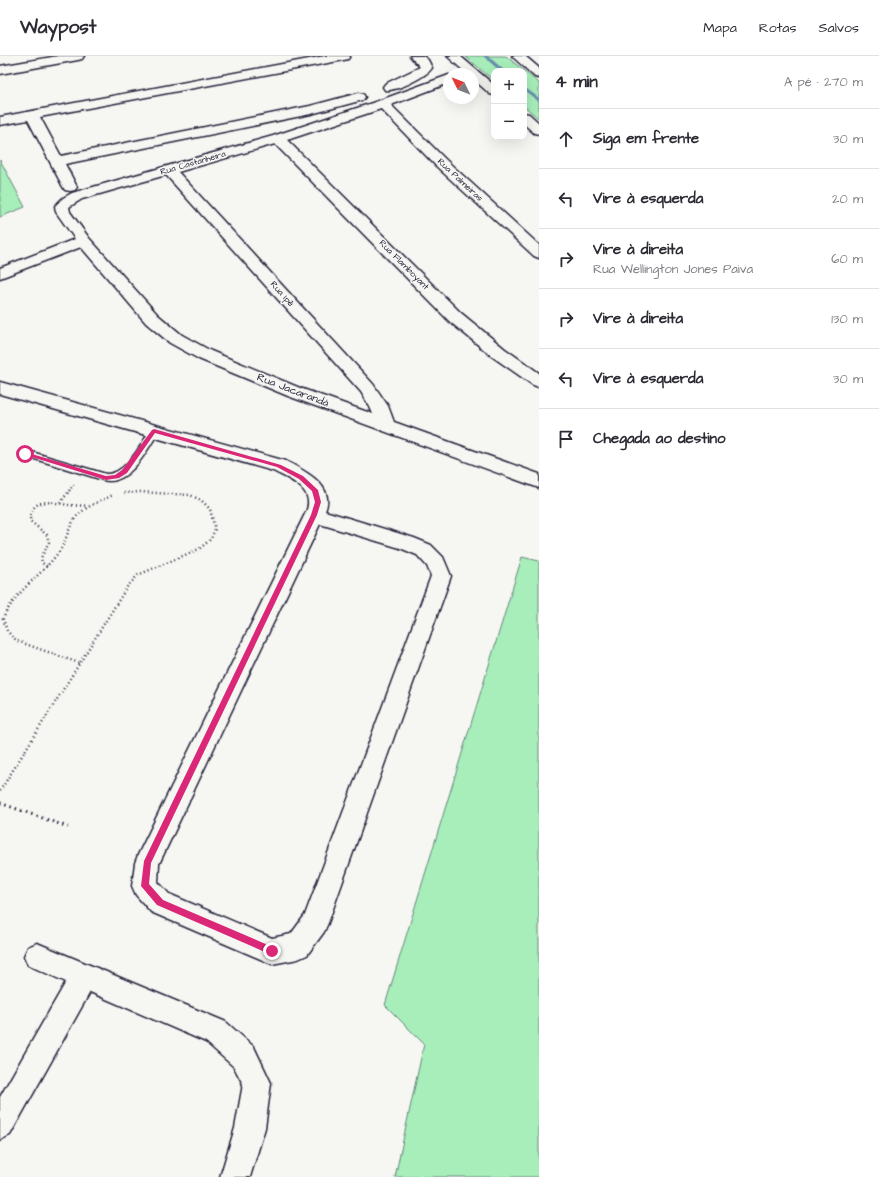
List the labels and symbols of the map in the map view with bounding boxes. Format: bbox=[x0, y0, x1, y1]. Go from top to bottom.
north arrow bbox=[443, 68, 479, 104]
street label: Rua Castanheira bbox=[159, 147, 228, 179]
street label: Rua Palmeiras bbox=[434, 155, 486, 205]
street label: Rua Flamboyant bbox=[376, 237, 432, 293]
street label: Rua Ipê bbox=[267, 278, 297, 310]
street label: Rua Jacarandá bbox=[255, 369, 331, 411]
route start bbox=[16, 445, 34, 463]
route end bbox=[263, 942, 281, 960]

